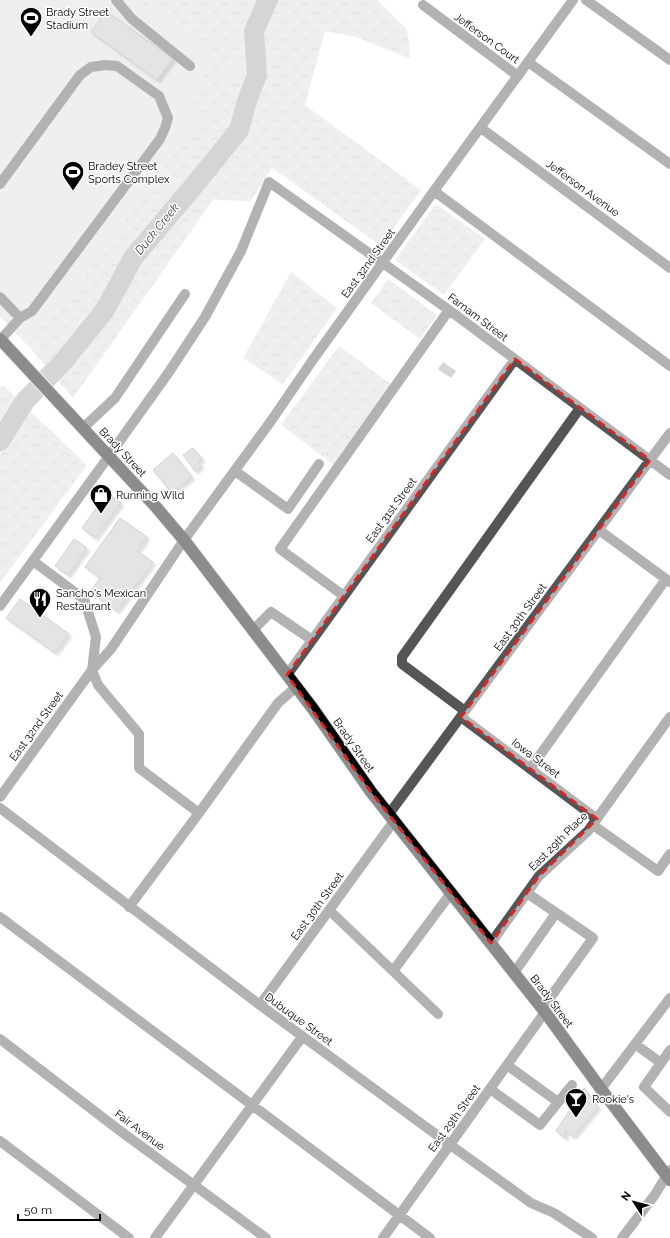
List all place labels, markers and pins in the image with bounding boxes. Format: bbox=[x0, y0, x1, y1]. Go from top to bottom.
sports icon: Brady Street Stadium bbox=[18, 5, 44, 38]
place label: Brady Street Stadium bbox=[46, 6, 109, 32]
sports icon: Bradey Street Sports Complex bbox=[60, 159, 86, 192]
place label: Bradey Street Sports Complex bbox=[88, 160, 170, 186]
shop icon: Running Wild bbox=[88, 482, 114, 515]
place label: Running Wild bbox=[116, 489, 184, 502]
restaurant icon: Sancho's Mexican Restaurant bbox=[27, 586, 53, 619]
place label: Sancho's Mexican Restaurant bbox=[56, 587, 146, 613]
bar icon: Rookie's bbox=[563, 1086, 589, 1119]
place label: Rookie's bbox=[592, 1093, 634, 1106]

